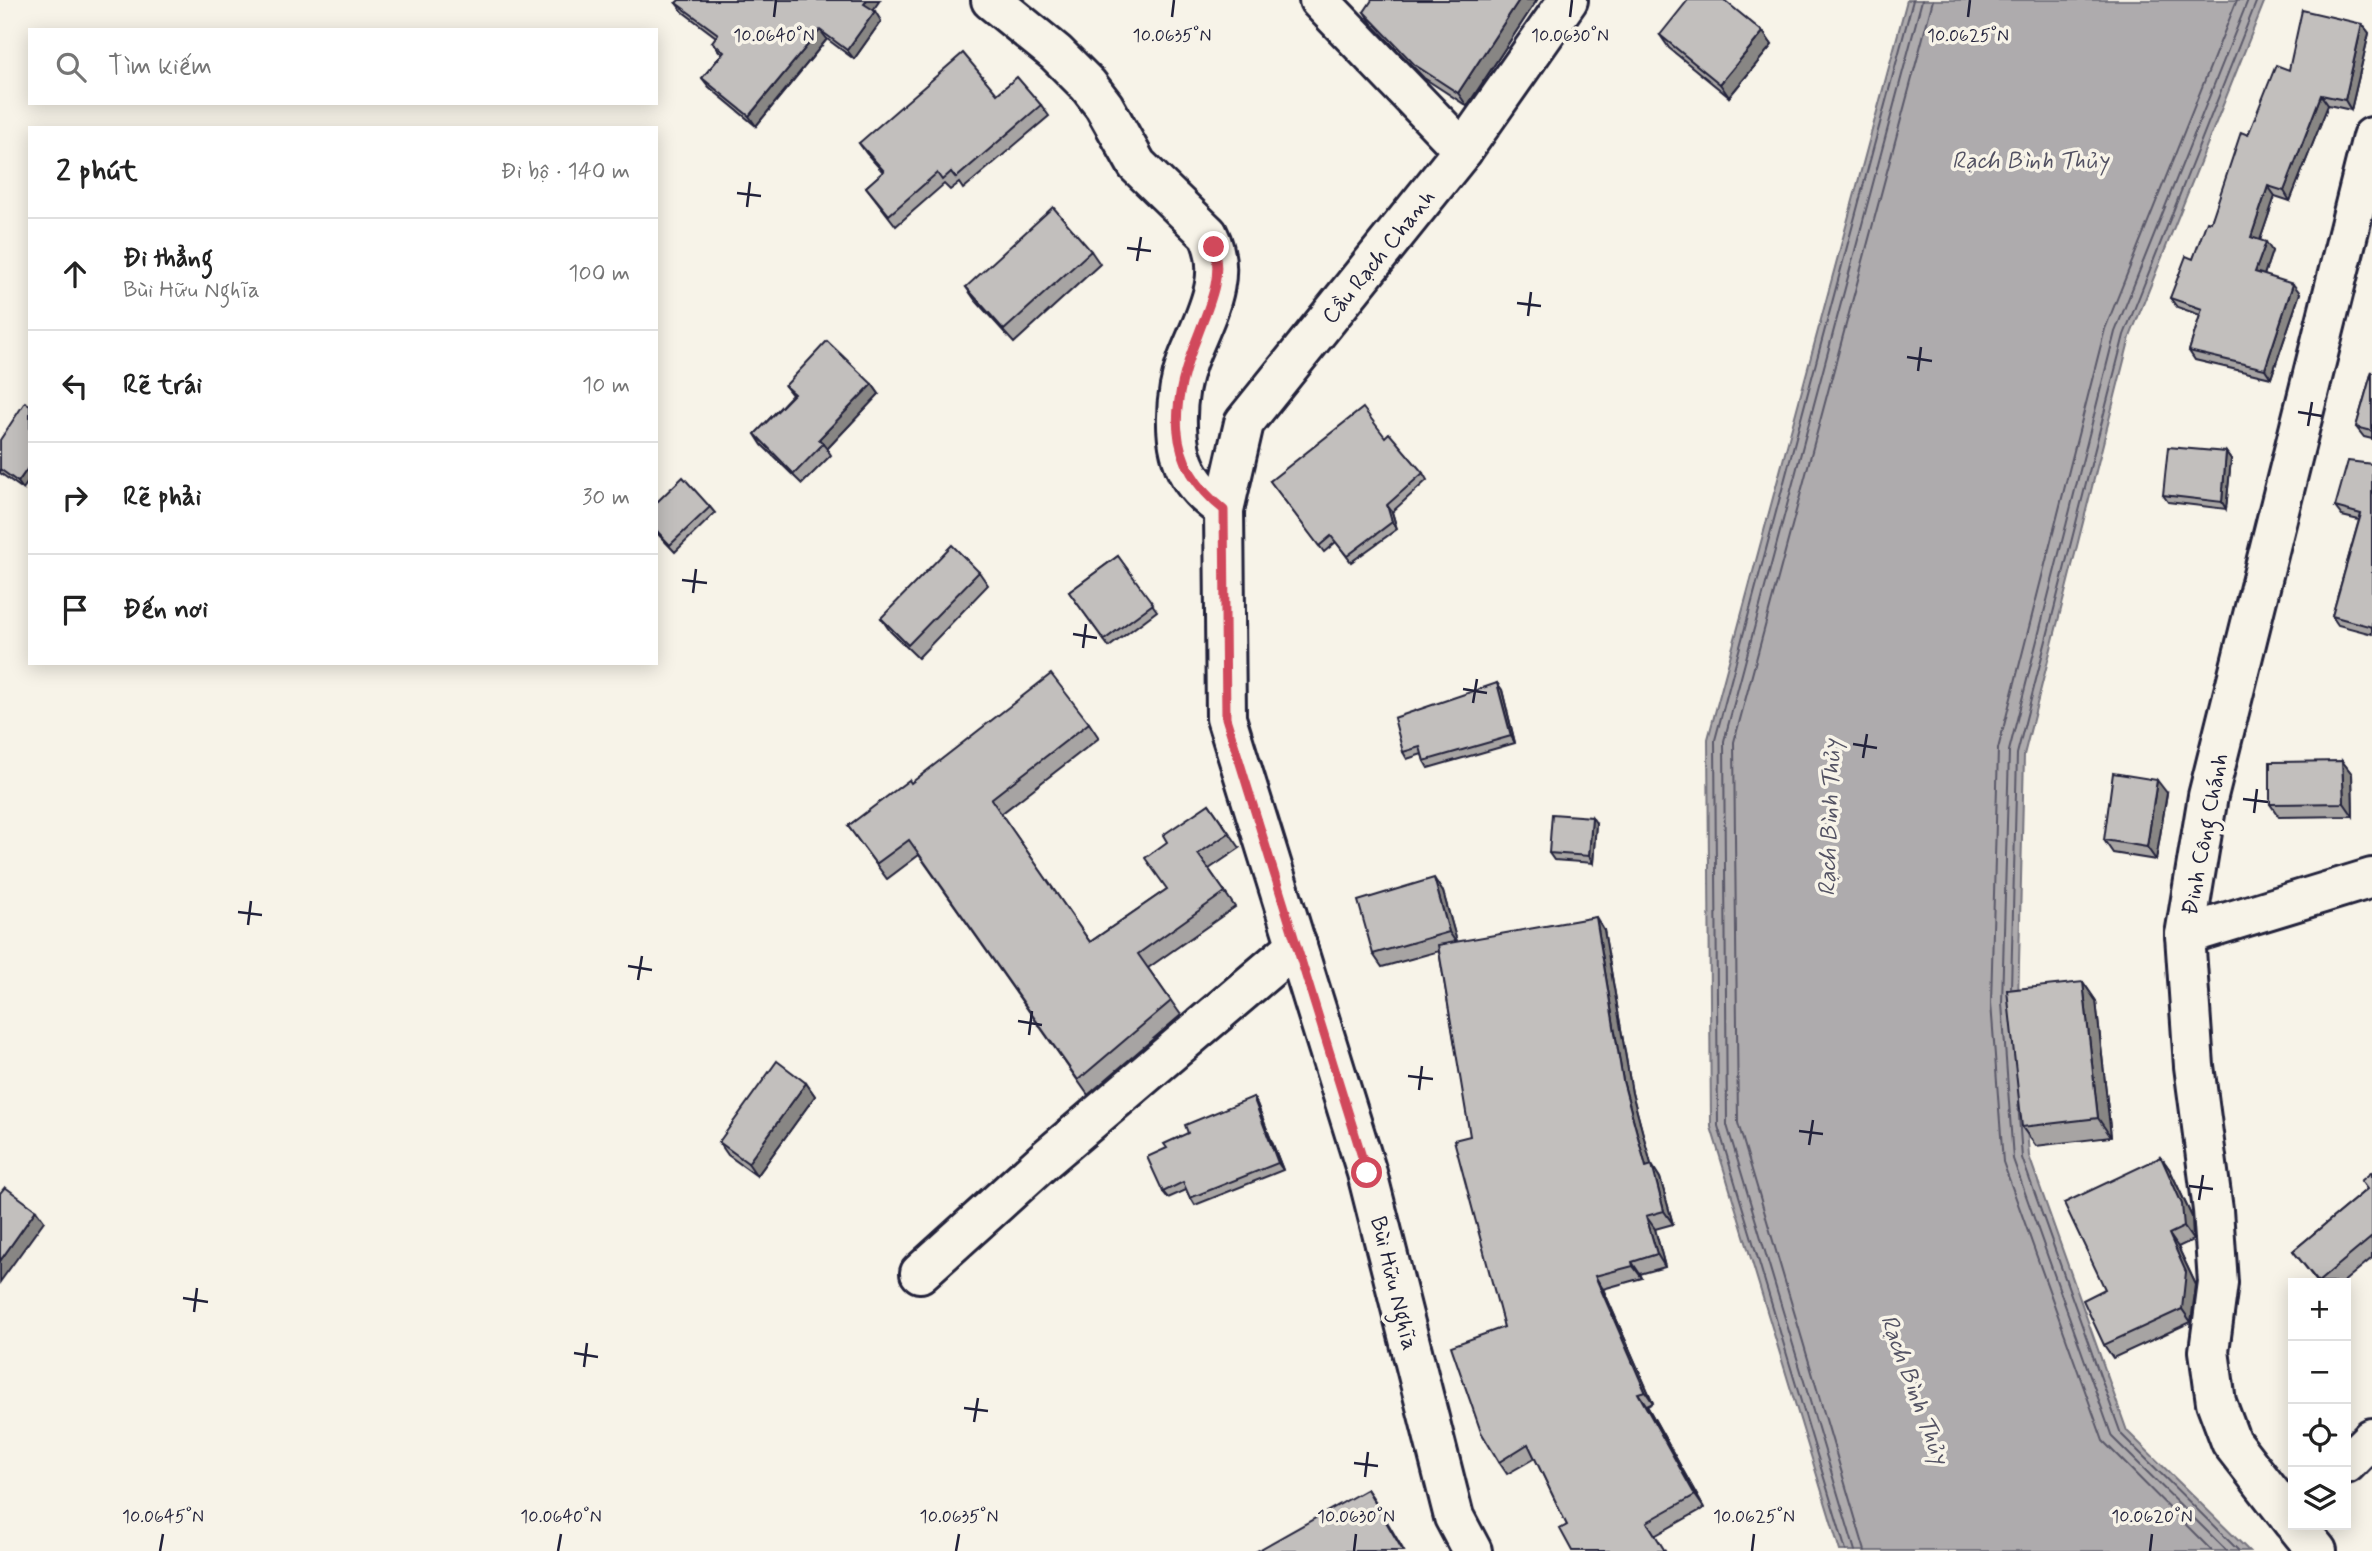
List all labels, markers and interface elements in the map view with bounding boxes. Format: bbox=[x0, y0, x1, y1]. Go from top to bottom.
text: 10.0640°N bbox=[733, 24, 815, 48]
text: 10.0635°N bbox=[1133, 24, 1211, 48]
text: 10.0630°N bbox=[1531, 24, 1609, 48]
text: 10.0625°N bbox=[1927, 24, 2009, 48]
search box bbox=[28, 28, 658, 105]
icon: search bbox=[52, 48, 90, 86]
text: Tìm kiếm bbox=[108, 50, 212, 84]
water label: Rạch Bình Thủy bbox=[1952, 146, 2110, 177]
text: 2 phút bbox=[56, 152, 138, 191]
text: Đi bộ · 140 m bbox=[501, 157, 630, 187]
street label: Cầu Rạch Chanh bbox=[1316, 184, 1443, 331]
route end bbox=[1198, 231, 1229, 262]
text: Đi thẳng bbox=[123, 242, 213, 276]
icon: ahead bbox=[56, 255, 94, 293]
text: 100 m bbox=[568, 259, 630, 289]
text: Bùi Hữu Nghĩa bbox=[123, 276, 260, 306]
icon: left bbox=[56, 367, 94, 405]
text: Rẽ trái bbox=[123, 369, 202, 403]
text: 10 m bbox=[582, 371, 630, 401]
icon: right bbox=[56, 479, 94, 517]
text: Rẽ phải bbox=[123, 481, 201, 515]
text: 30 m bbox=[582, 483, 630, 513]
icon: arrive bbox=[56, 591, 94, 629]
text: Đến nơi bbox=[123, 593, 208, 627]
water label: Rạch Bình Thủy bbox=[1812, 738, 1849, 897]
street label: Đinh Công Chánh bbox=[2176, 751, 2238, 918]
route start bbox=[1351, 1157, 1382, 1188]
street label: Bùi Hữu Nghĩa bbox=[1360, 1213, 1424, 1354]
map controls bbox=[2288, 1278, 2351, 1530]
button: + bbox=[2288, 1278, 2351, 1341]
water label: Rạch Bình Thủy bbox=[1872, 1311, 1956, 1470]
button: − bbox=[2288, 1341, 2351, 1404]
button: locate bbox=[2288, 1404, 2351, 1467]
button: layers bbox=[2288, 1467, 2351, 1530]
text: 10.0645°N bbox=[122, 1505, 204, 1529]
text: 10.0640°N bbox=[520, 1505, 602, 1529]
text: 10.0635°N bbox=[920, 1505, 998, 1529]
text: 10.0630°N bbox=[1317, 1505, 1395, 1529]
text: 10.0625°N bbox=[1713, 1505, 1795, 1529]
text: 10.0620°N bbox=[2111, 1505, 2193, 1529]

